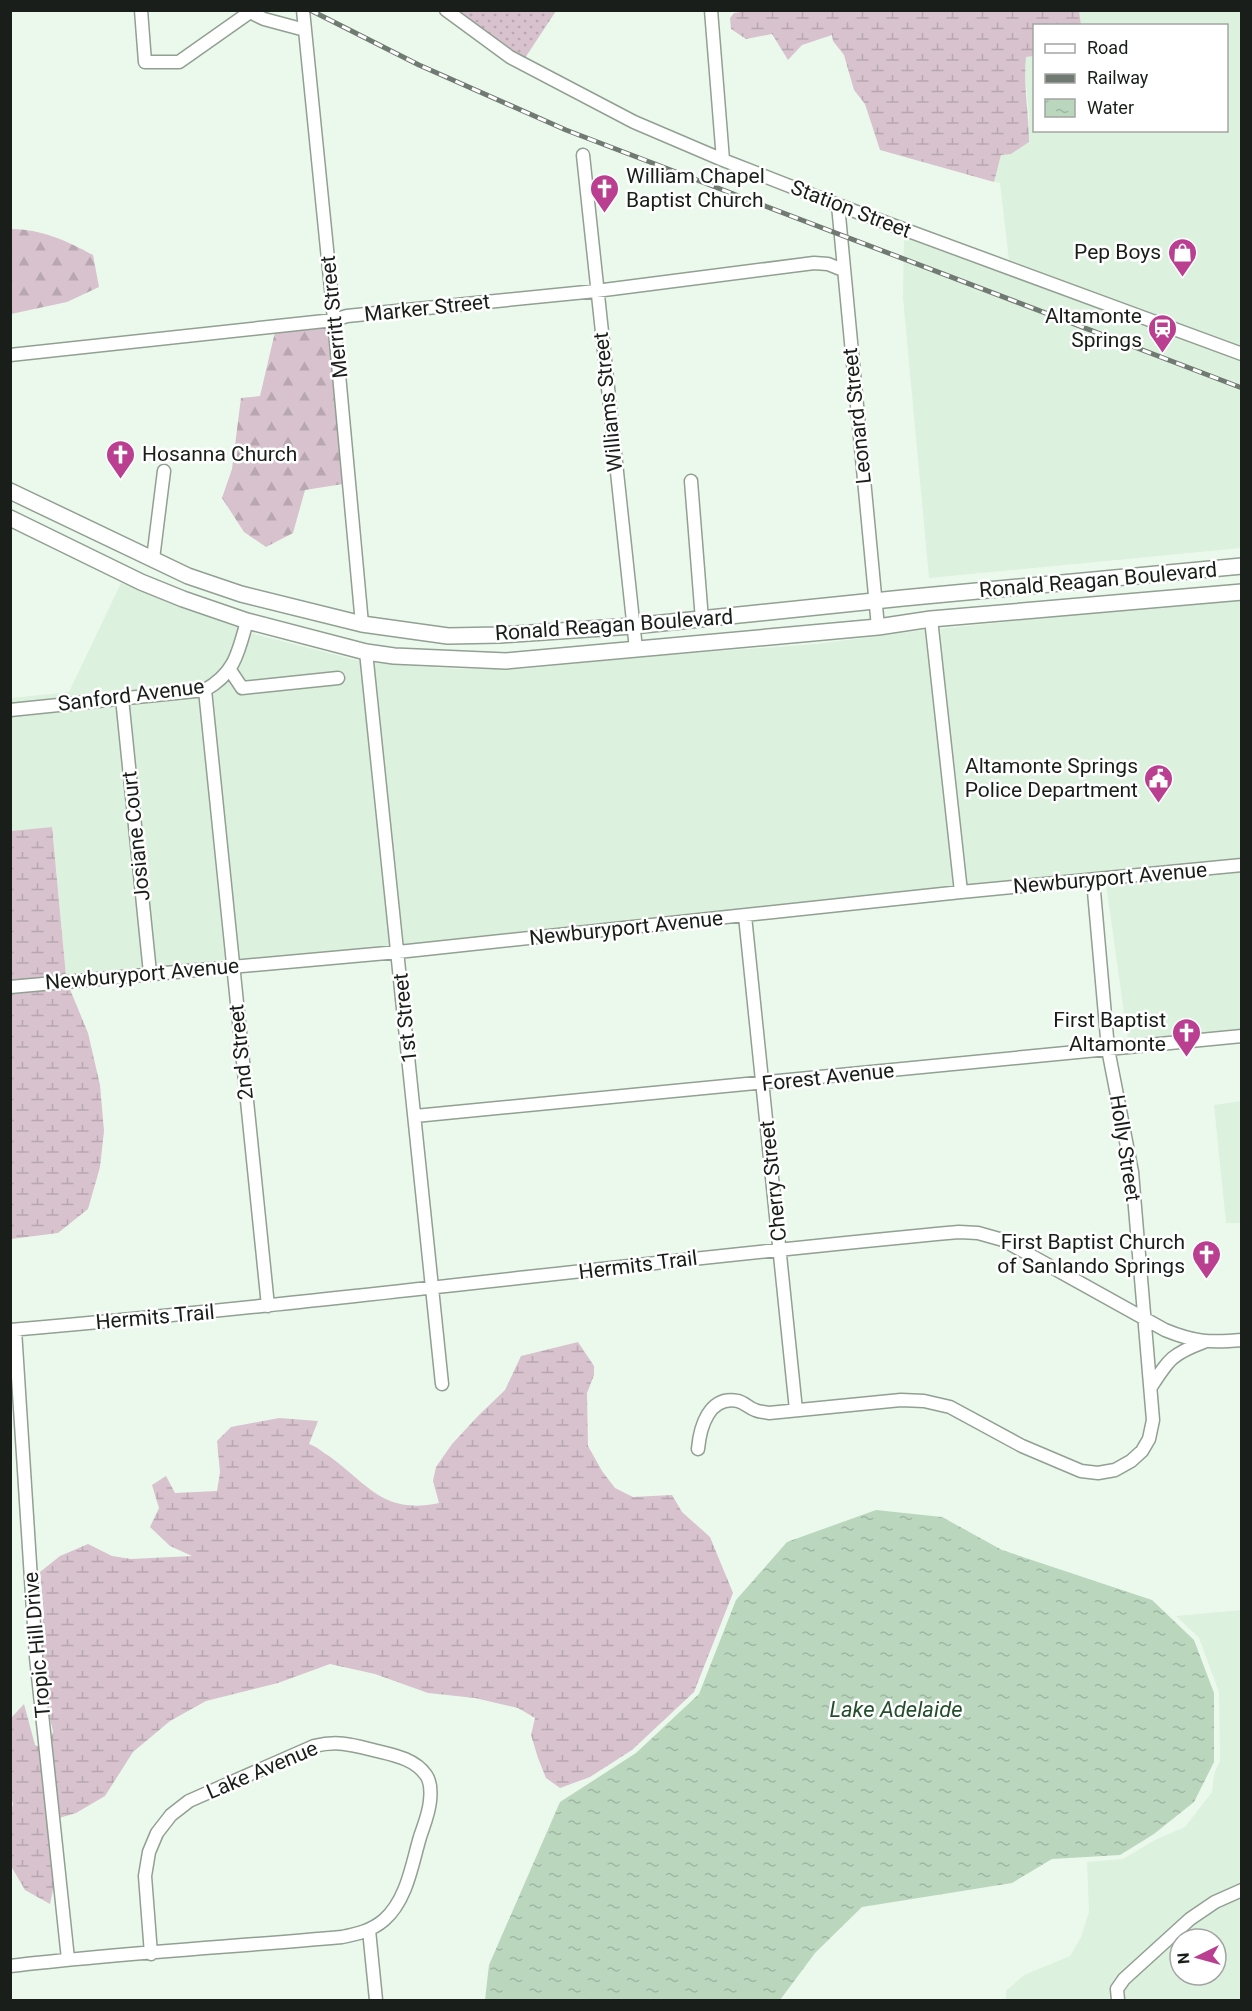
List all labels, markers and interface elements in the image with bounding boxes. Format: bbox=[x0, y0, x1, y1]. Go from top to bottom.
legend bbox=[1033, 24, 1228, 132]
text: Road bbox=[1087, 37, 1128, 58]
text: Railway bbox=[1087, 67, 1149, 88]
text: Water bbox=[1087, 97, 1134, 118]
place label: William Chapel Baptist Church bbox=[626, 164, 765, 212]
church icon: William Chapel Baptist Church bbox=[589, 172, 621, 214]
street label: Station Street bbox=[787, 175, 915, 243]
shop icon: Pep Boys bbox=[1166, 236, 1198, 278]
place label: Pep Boys bbox=[1074, 240, 1161, 264]
street label: Merritt Street bbox=[316, 254, 352, 380]
street label: Marker Street bbox=[363, 289, 491, 327]
place label: Altamonte Springs bbox=[1045, 304, 1142, 352]
station icon: Altamonte Springs bbox=[1147, 312, 1179, 354]
street label: Williams Street bbox=[589, 331, 627, 473]
street label: Leonard Street bbox=[838, 347, 876, 485]
church icon: Hosanna Church bbox=[105, 438, 137, 480]
place label: Hosanna Church bbox=[142, 442, 297, 466]
street label: Ronald Reagan Boulevard bbox=[978, 558, 1218, 602]
street label: Ronald Reagan Boulevard bbox=[494, 605, 734, 645]
street label: Sanford Avenue bbox=[56, 674, 206, 716]
place label: Altamonte Springs Police Department bbox=[965, 754, 1138, 802]
public building icon: Altamonte Springs Police Department bbox=[1143, 762, 1175, 804]
street label: Josiane Court bbox=[117, 770, 155, 902]
street label: Newburyport Avenue bbox=[1012, 858, 1208, 898]
street label: Newburyport Avenue bbox=[528, 906, 724, 950]
street label: Newburyport Avenue bbox=[44, 954, 240, 994]
street label: 1st Street bbox=[388, 972, 422, 1064]
street label: 2nd Street bbox=[224, 1003, 258, 1101]
place label: First Baptist Altamonte bbox=[1053, 1008, 1166, 1056]
church icon: First Baptist Altamonte bbox=[1171, 1016, 1203, 1058]
street label: Forest Avenue bbox=[761, 1058, 895, 1096]
street label: Holly Street bbox=[1105, 1093, 1145, 1203]
street label: Cherry Street bbox=[755, 1119, 791, 1243]
place label: First Baptist Church of Sanlando Springs bbox=[997, 1230, 1185, 1278]
church icon: First Baptist Church of Sanlando Springs bbox=[1190, 1238, 1222, 1280]
street label: Hermits Trail bbox=[577, 1246, 699, 1284]
street label: Hermits Trail bbox=[94, 1300, 216, 1334]
street label: Tropic Hill Drive bbox=[19, 1571, 55, 1719]
water label: Lake Adelaide bbox=[829, 1697, 963, 1722]
street label: Lake Avenue bbox=[203, 1736, 321, 1804]
north arrow bbox=[1168, 1927, 1228, 1987]
text: N bbox=[1174, 1952, 1194, 1965]

